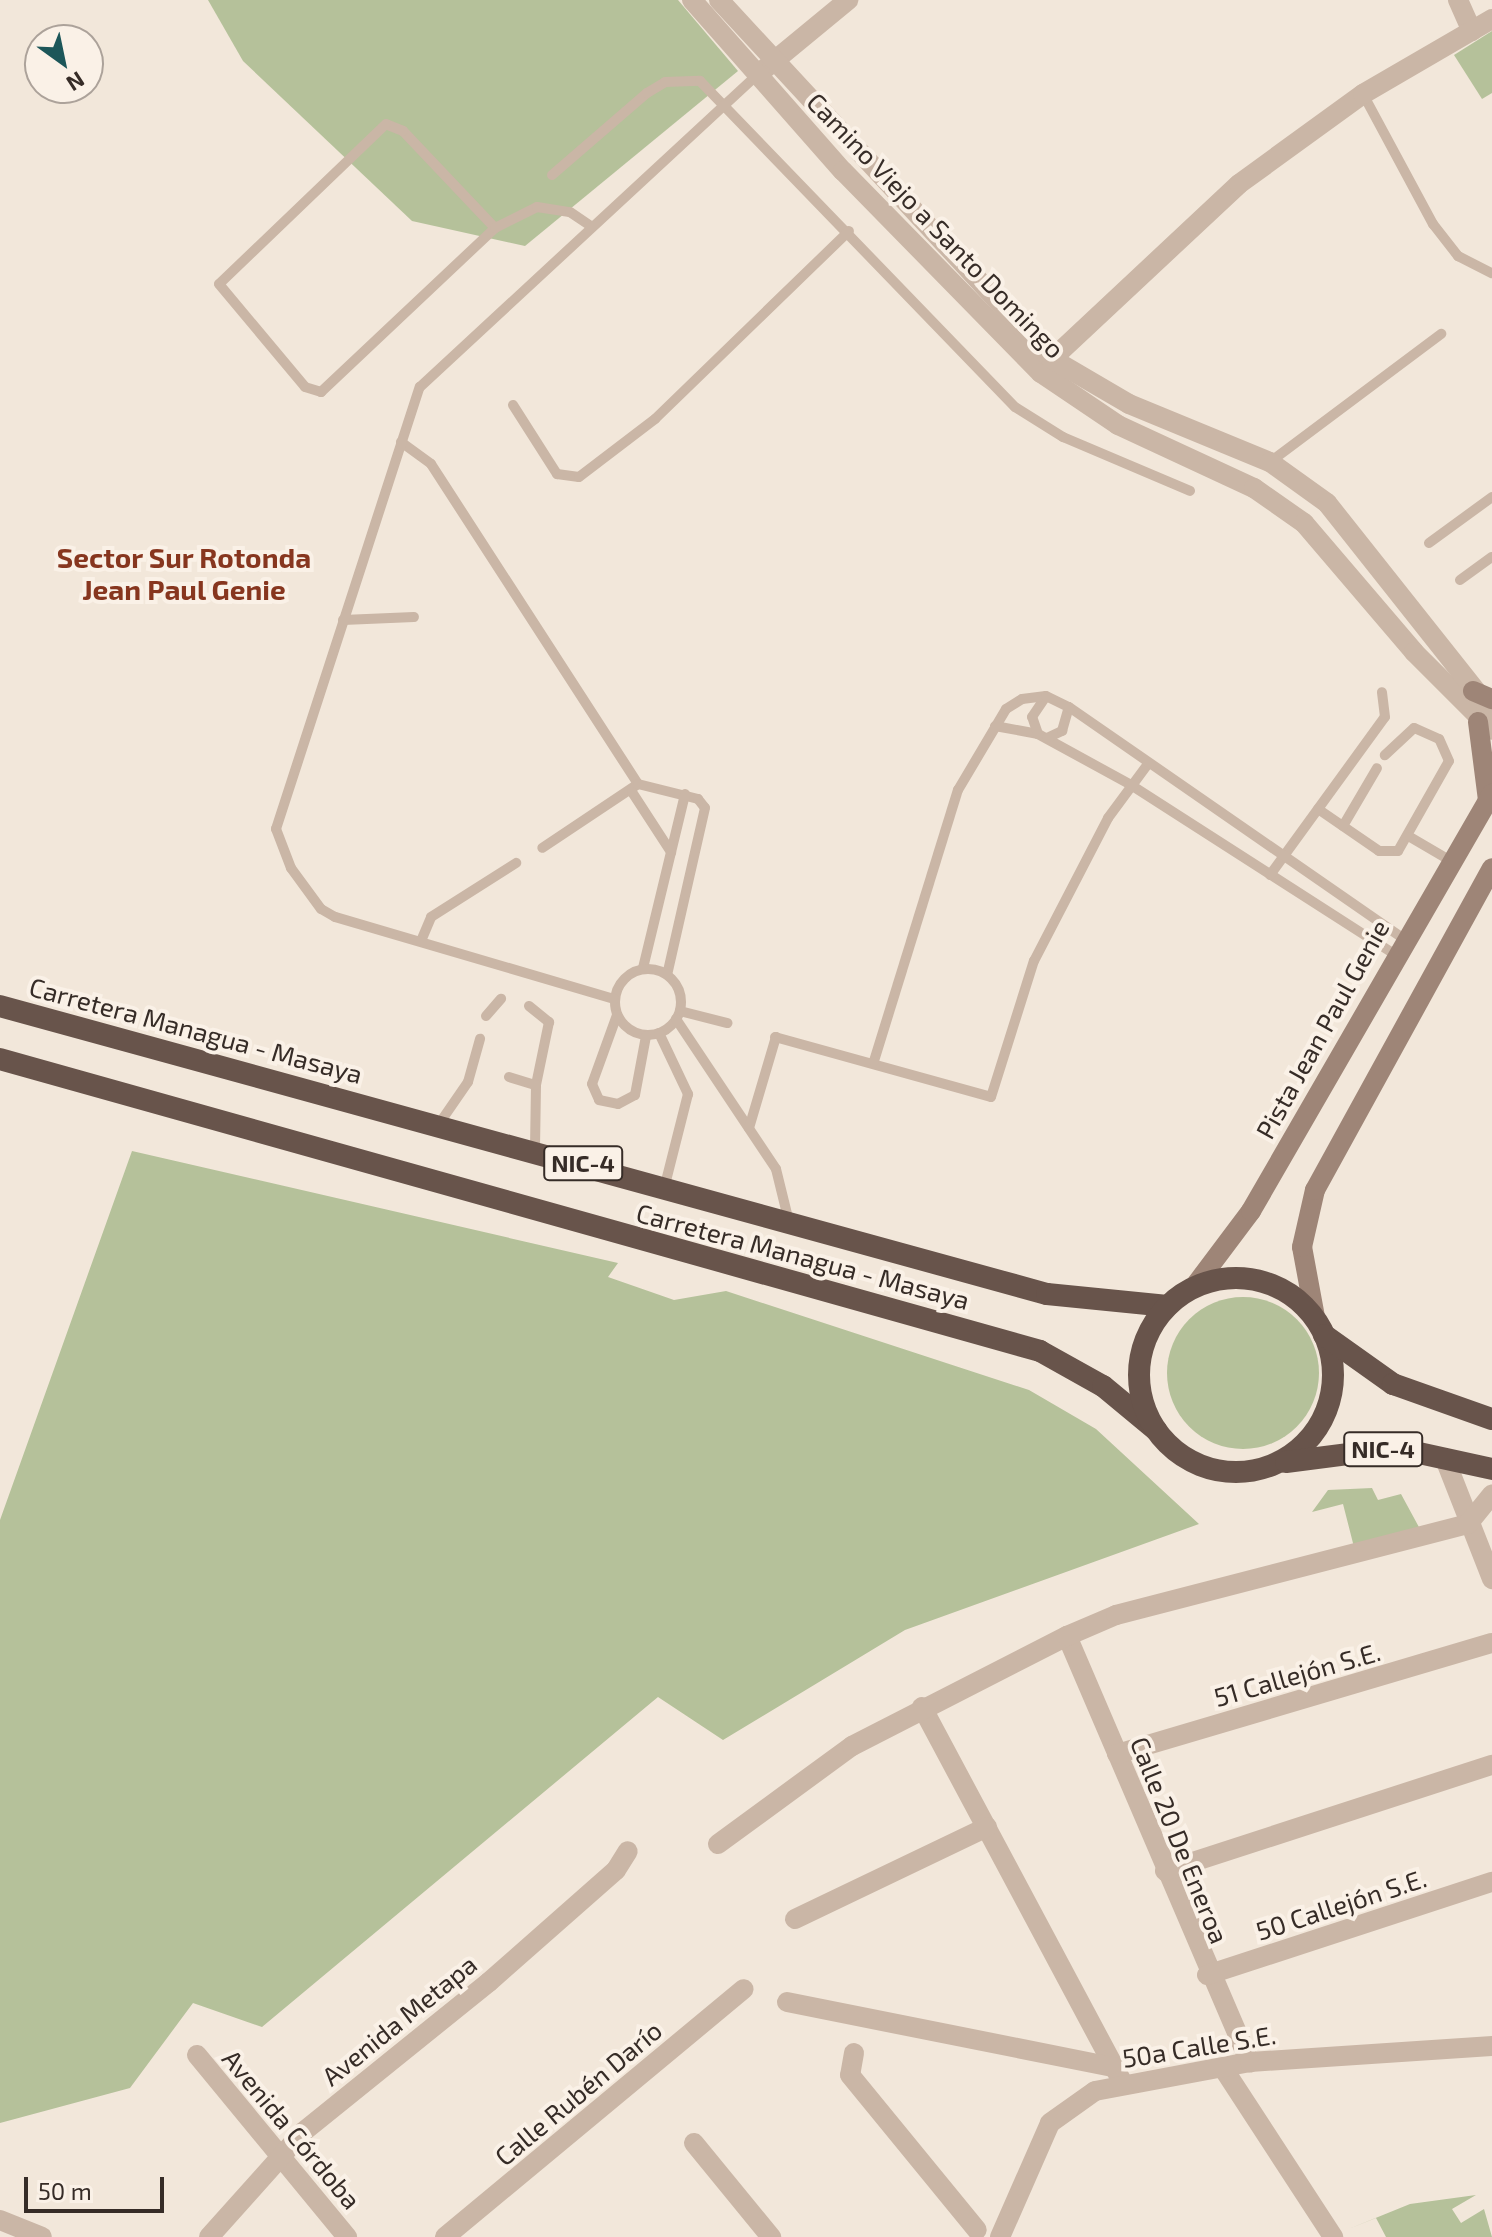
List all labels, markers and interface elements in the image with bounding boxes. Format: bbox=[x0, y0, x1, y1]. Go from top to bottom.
north arrow bbox=[24, 24, 104, 104]
text: N bbox=[62, 67, 90, 98]
street label: Camino Viejo a Santo Domingo bbox=[801, 86, 1071, 364]
district label: Sector Sur Rotonda Jean Paul Genie bbox=[56, 540, 312, 606]
street label: Pista Jean Paul Genie bbox=[1249, 914, 1395, 1144]
street label: Carretera Managua - Masaya bbox=[26, 970, 366, 1090]
road number: NIC-4 bbox=[543, 1143, 623, 1183]
street label: Carretera Managua - Masaya bbox=[633, 1196, 973, 1316]
road number: NIC-4 bbox=[1343, 1429, 1423, 1469]
street label: 51 Callejón S.E. bbox=[1210, 1635, 1384, 1713]
street label: Calle 20 De Eneroa bbox=[1124, 1732, 1236, 1948]
street label: 50 Callejón S.E. bbox=[1252, 1862, 1430, 1946]
street label: Avenida Metapa bbox=[315, 1948, 483, 2092]
street label: Calle Rubén Darío bbox=[488, 2014, 668, 2172]
street label: 50a Calle S.E. bbox=[1120, 2018, 1278, 2074]
street label: Avenida Córdoba bbox=[216, 2043, 368, 2215]
scale bar bbox=[28, 2161, 168, 2211]
text: 50 m bbox=[38, 2176, 92, 2205]

